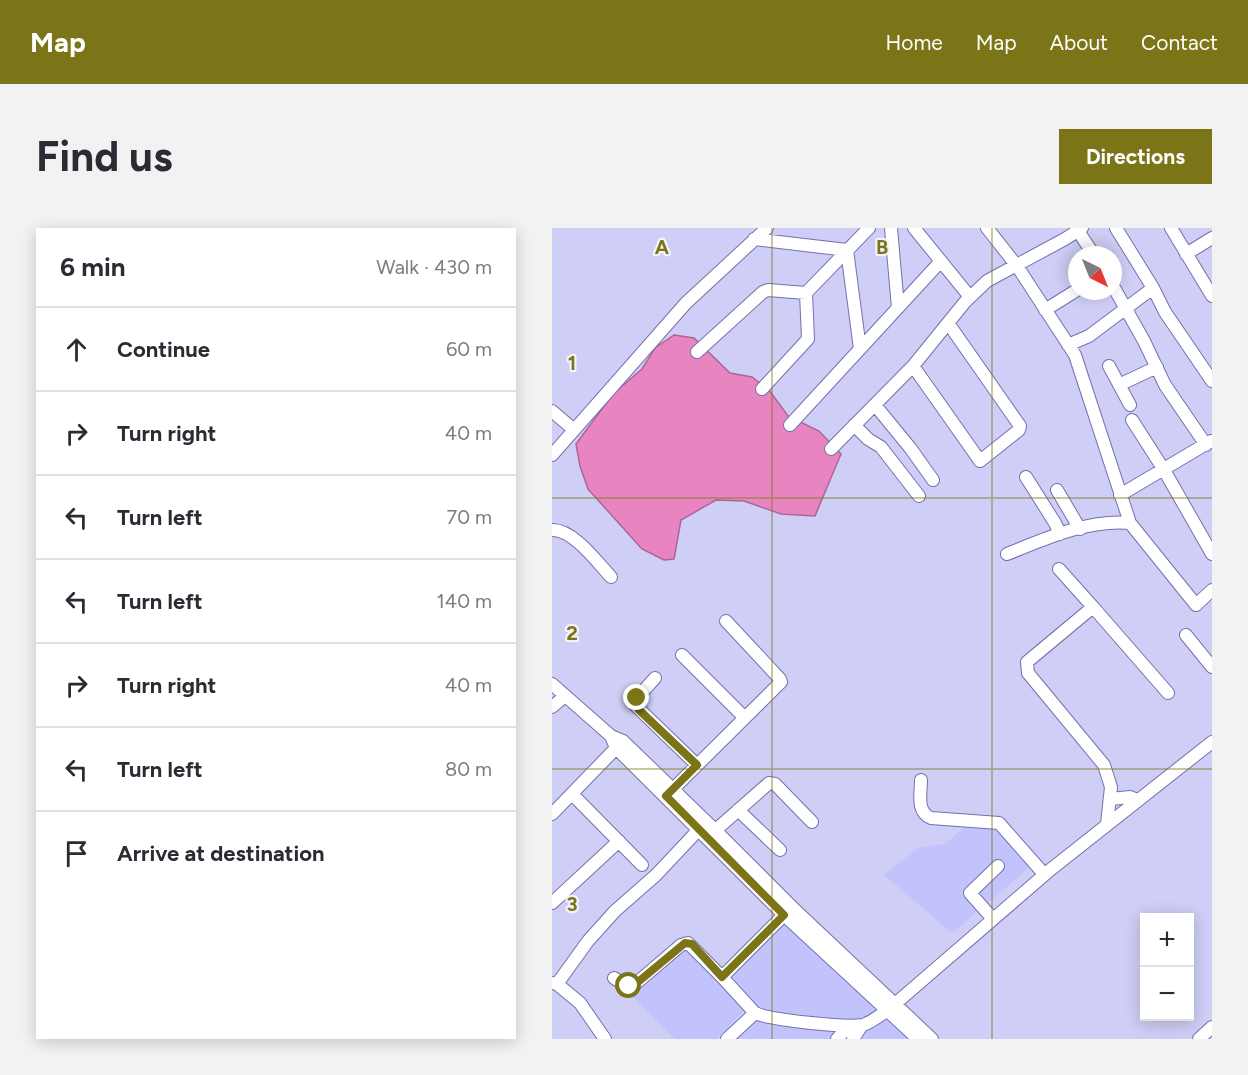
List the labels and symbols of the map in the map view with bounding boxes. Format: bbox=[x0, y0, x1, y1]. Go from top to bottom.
text: A bbox=[655, 235, 670, 259]
text: B bbox=[876, 235, 888, 259]
north arrow bbox=[1068, 246, 1122, 300]
text: 1 bbox=[568, 351, 576, 375]
text: 2 bbox=[566, 621, 578, 645]
route end bbox=[623, 684, 649, 710]
text: 3 bbox=[566, 892, 578, 916]
route start bbox=[615, 972, 641, 998]

